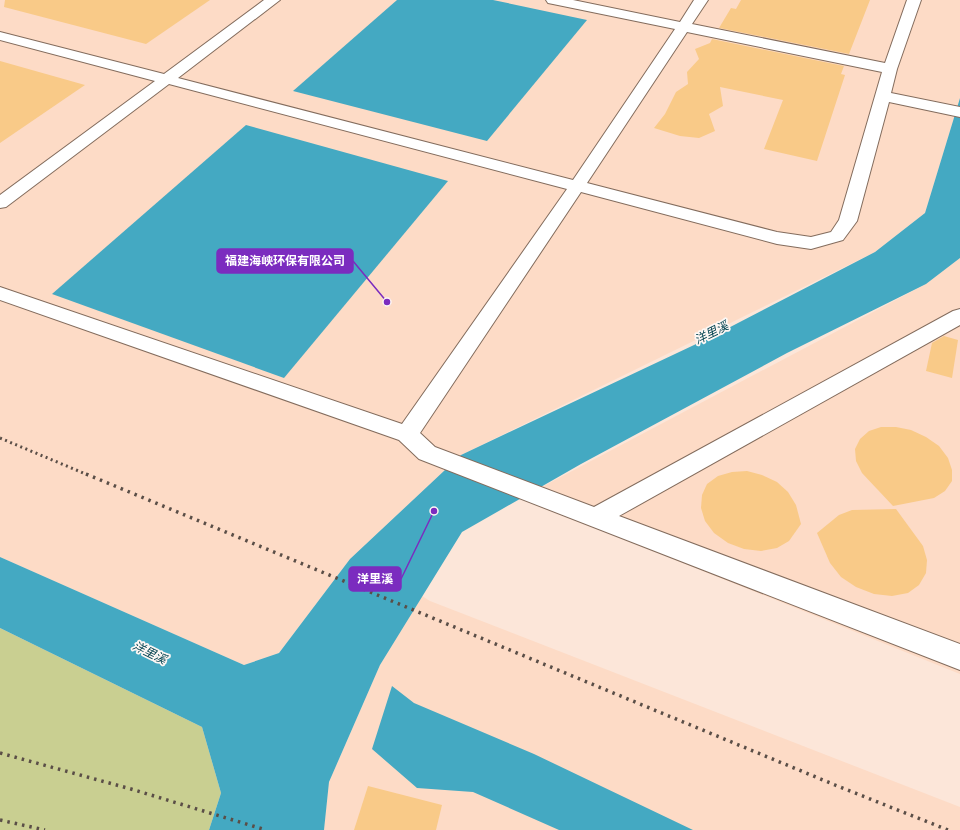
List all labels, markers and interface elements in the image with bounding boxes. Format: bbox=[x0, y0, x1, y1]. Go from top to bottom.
callout: 福建海峡环保有限公司 bbox=[217, 249, 353, 273]
text: 福建海峡环保有限公司 bbox=[225, 253, 345, 267]
water label: 洋里溪 bbox=[692, 317, 732, 346]
callout: 洋里溪 bbox=[349, 567, 401, 591]
text: 洋里溪 bbox=[357, 571, 393, 585]
water label: 洋里溪 bbox=[131, 638, 171, 667]

